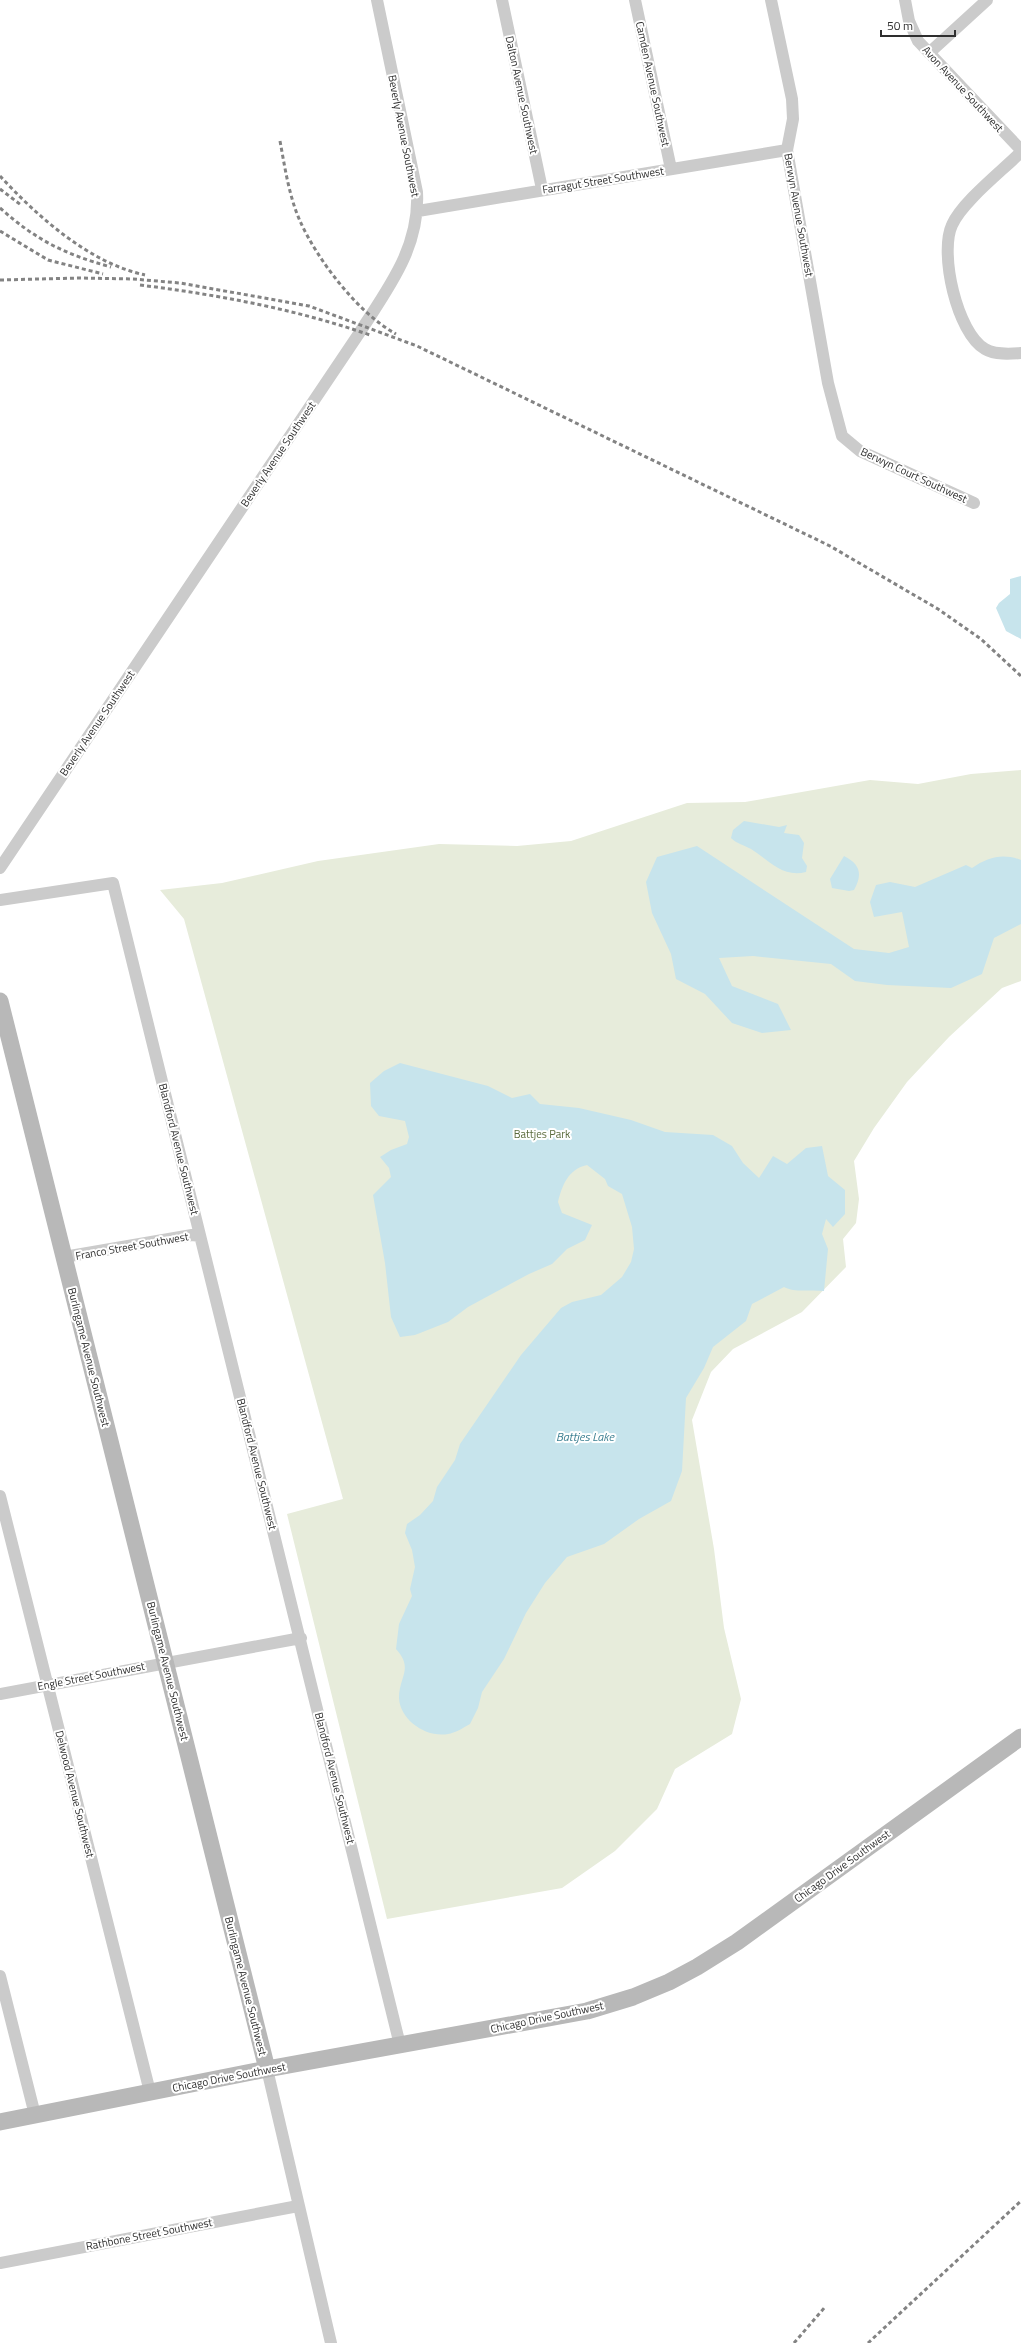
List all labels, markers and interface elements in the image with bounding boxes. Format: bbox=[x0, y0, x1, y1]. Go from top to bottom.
scale bar bbox=[881, 12, 955, 38]
text: 50 m bbox=[887, 16, 913, 35]
street label: Camden Avenue Southwest bbox=[632, 20, 674, 148]
street label: Dalton Avenue Southwest bbox=[502, 35, 542, 156]
street label: Avon Avenue Southwest bbox=[919, 42, 1007, 136]
street label: Beverly Avenue Southwest bbox=[384, 74, 424, 199]
street label: Berwyn Avenue Southwest bbox=[780, 152, 818, 278]
street label: Farragut Street Southwest bbox=[541, 162, 665, 198]
street label: Beverly Avenue Southwest bbox=[237, 398, 319, 510]
street label: Berwyn Court Southwest bbox=[858, 443, 970, 507]
street label: Beverly Avenue Southwest bbox=[56, 667, 138, 779]
street label: Blandford Avenue Southwest bbox=[155, 1082, 203, 1216]
park label: Battjes Park bbox=[514, 1126, 571, 1142]
street label: Franco Street Southwest bbox=[74, 1228, 190, 1264]
street label: Burlingame Avenue Southwest bbox=[64, 1286, 114, 1428]
street label: Blandford Avenue Southwest bbox=[233, 1397, 281, 1531]
water label: Battjes Lake bbox=[556, 1427, 616, 1446]
street label: Burlingame Avenue Southwest bbox=[143, 1600, 193, 1742]
street label: Engle Street Southwest bbox=[36, 1658, 146, 1694]
street label: Blandford Avenue Southwest bbox=[311, 1711, 359, 1845]
street label: Delwood Avenue Southwest bbox=[51, 1729, 99, 1859]
street label: Chicago Drive Southwest bbox=[791, 1826, 893, 1906]
street label: Burlingame Avenue Southwest bbox=[221, 1915, 271, 2057]
street label: Chicago Drive Southwest bbox=[489, 1997, 605, 2037]
street label: Chicago Drive Southwest bbox=[171, 2058, 287, 2096]
street label: Rathbone Street Southwest bbox=[84, 2214, 214, 2254]

